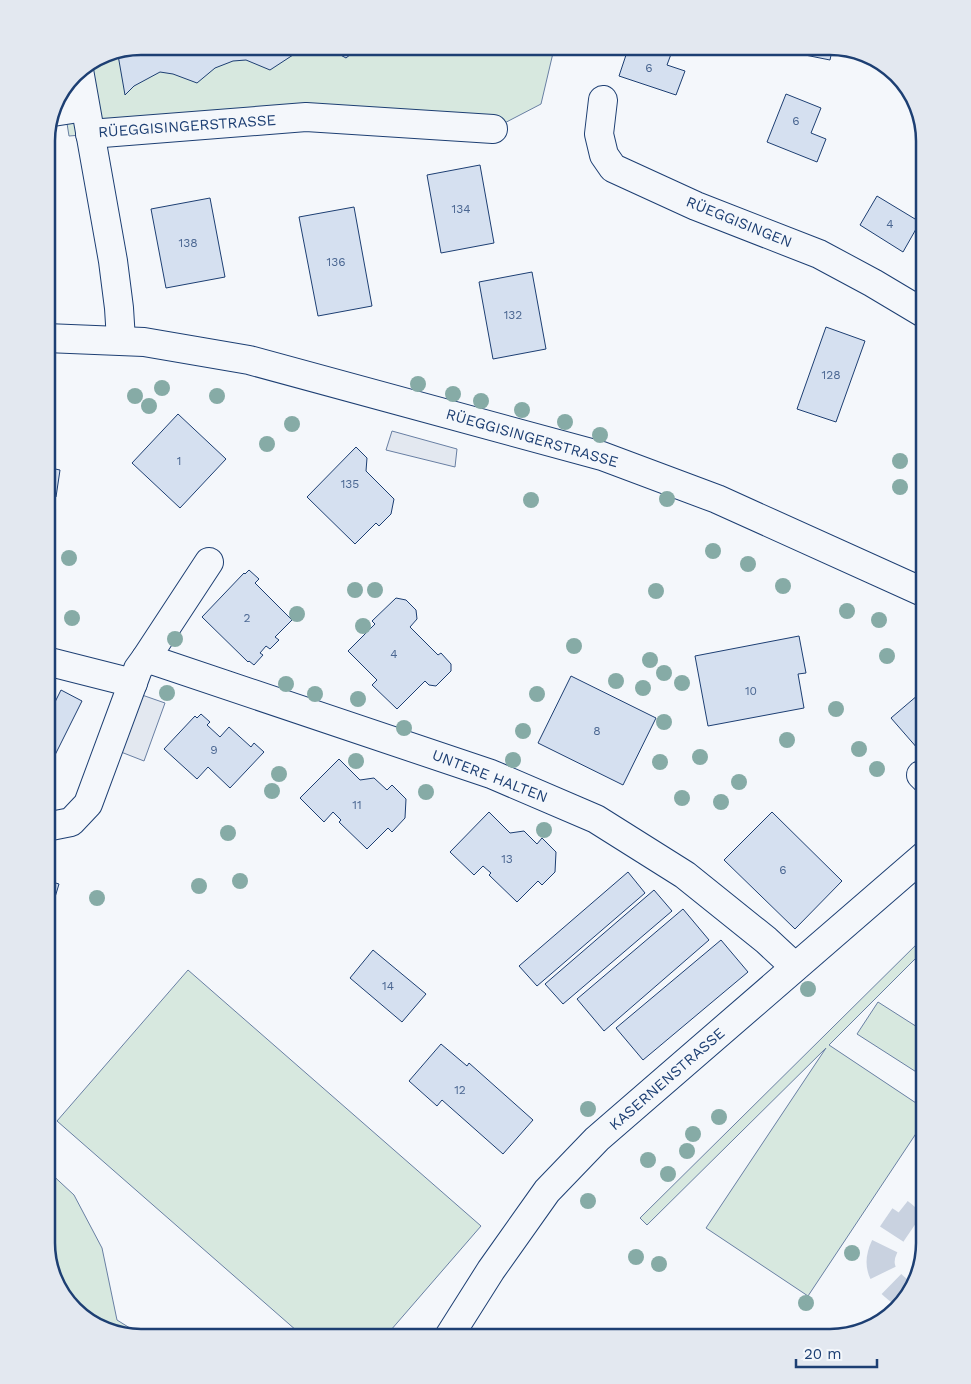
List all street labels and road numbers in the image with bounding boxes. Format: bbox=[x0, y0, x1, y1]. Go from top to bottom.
street label: RÜEGGISINGERSTRASSE bbox=[97, 111, 277, 141]
street label: RÜEGGISINGEN bbox=[683, 193, 795, 251]
street label: RÜEGGISINGERSTRASSE bbox=[444, 405, 620, 471]
street label: UNTERE HALTEN bbox=[430, 746, 550, 806]
street label: KASERNENSTRASSE bbox=[606, 1024, 728, 1134]

